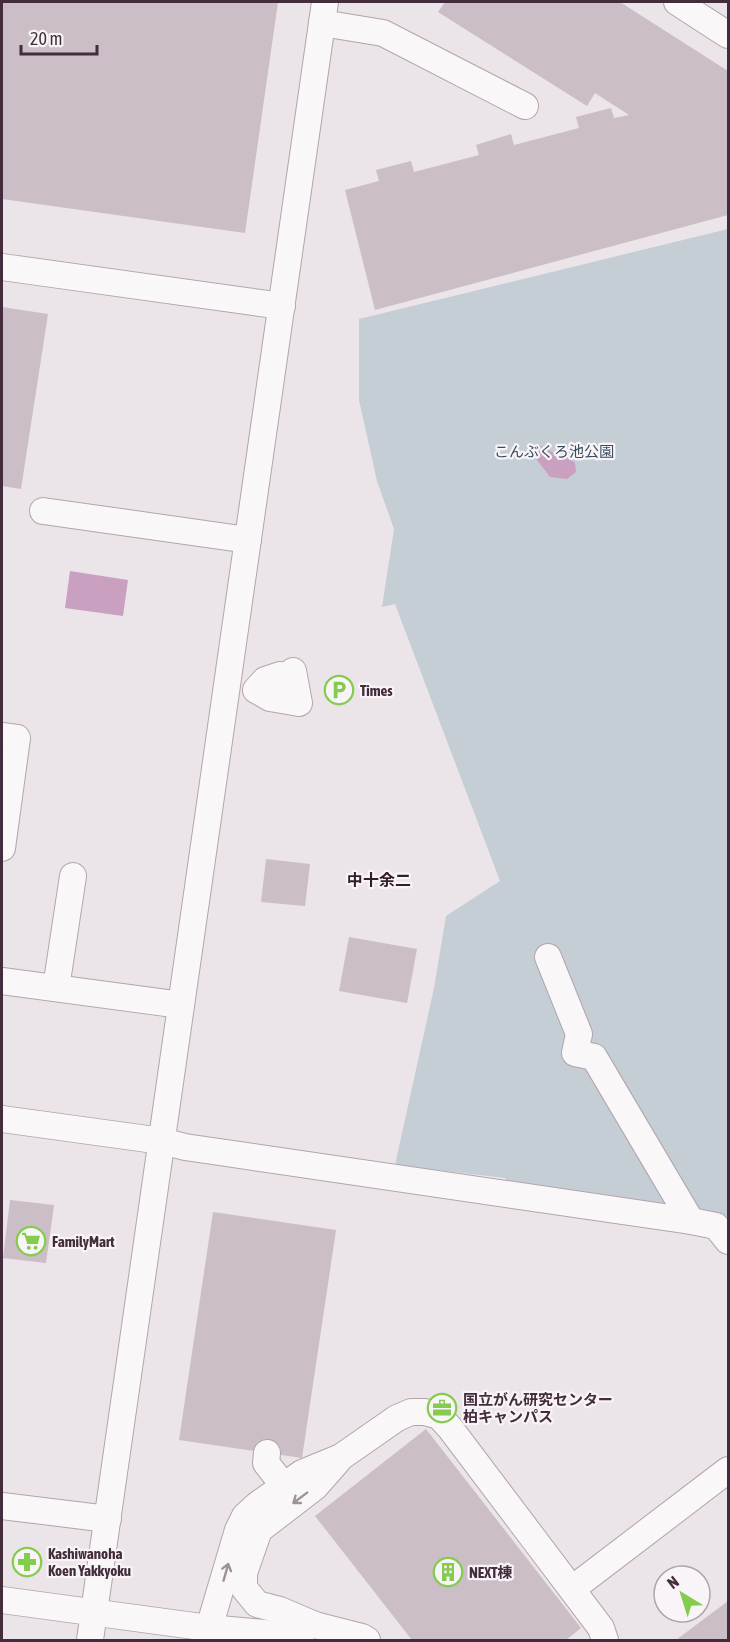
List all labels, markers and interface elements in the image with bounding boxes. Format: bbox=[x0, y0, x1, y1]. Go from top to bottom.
scale bar bbox=[21, 18, 98, 56]
text: 20 m bbox=[30, 28, 62, 49]
park label: こんぶくろ池公園 bbox=[494, 443, 614, 460]
parking icon: Times bbox=[323, 674, 355, 706]
place label: Times bbox=[360, 682, 393, 699]
district label: 中十余二 bbox=[347, 871, 411, 889]
supermarket icon: FamilyMart bbox=[15, 1225, 47, 1257]
place label: FamilyMart bbox=[52, 1233, 115, 1250]
place label: 国立がん研究センター 柏キャンパス bbox=[463, 1391, 613, 1425]
office icon: 国立がん研究センター 柏キャンパス bbox=[426, 1392, 458, 1424]
one-way arrow bbox=[292, 1492, 308, 1505]
place label: Kashiwanoha Koen Yakkyoku bbox=[48, 1545, 131, 1579]
pharmacy icon: Kashiwanoha Koen Yakkyoku bbox=[11, 1546, 43, 1578]
building icon: NEXT棟 bbox=[432, 1556, 464, 1588]
one-way arrow bbox=[221, 1563, 232, 1582]
place label: NEXT棟 bbox=[469, 1564, 513, 1581]
north arrow bbox=[652, 1564, 712, 1624]
text: N bbox=[663, 1572, 682, 1592]

